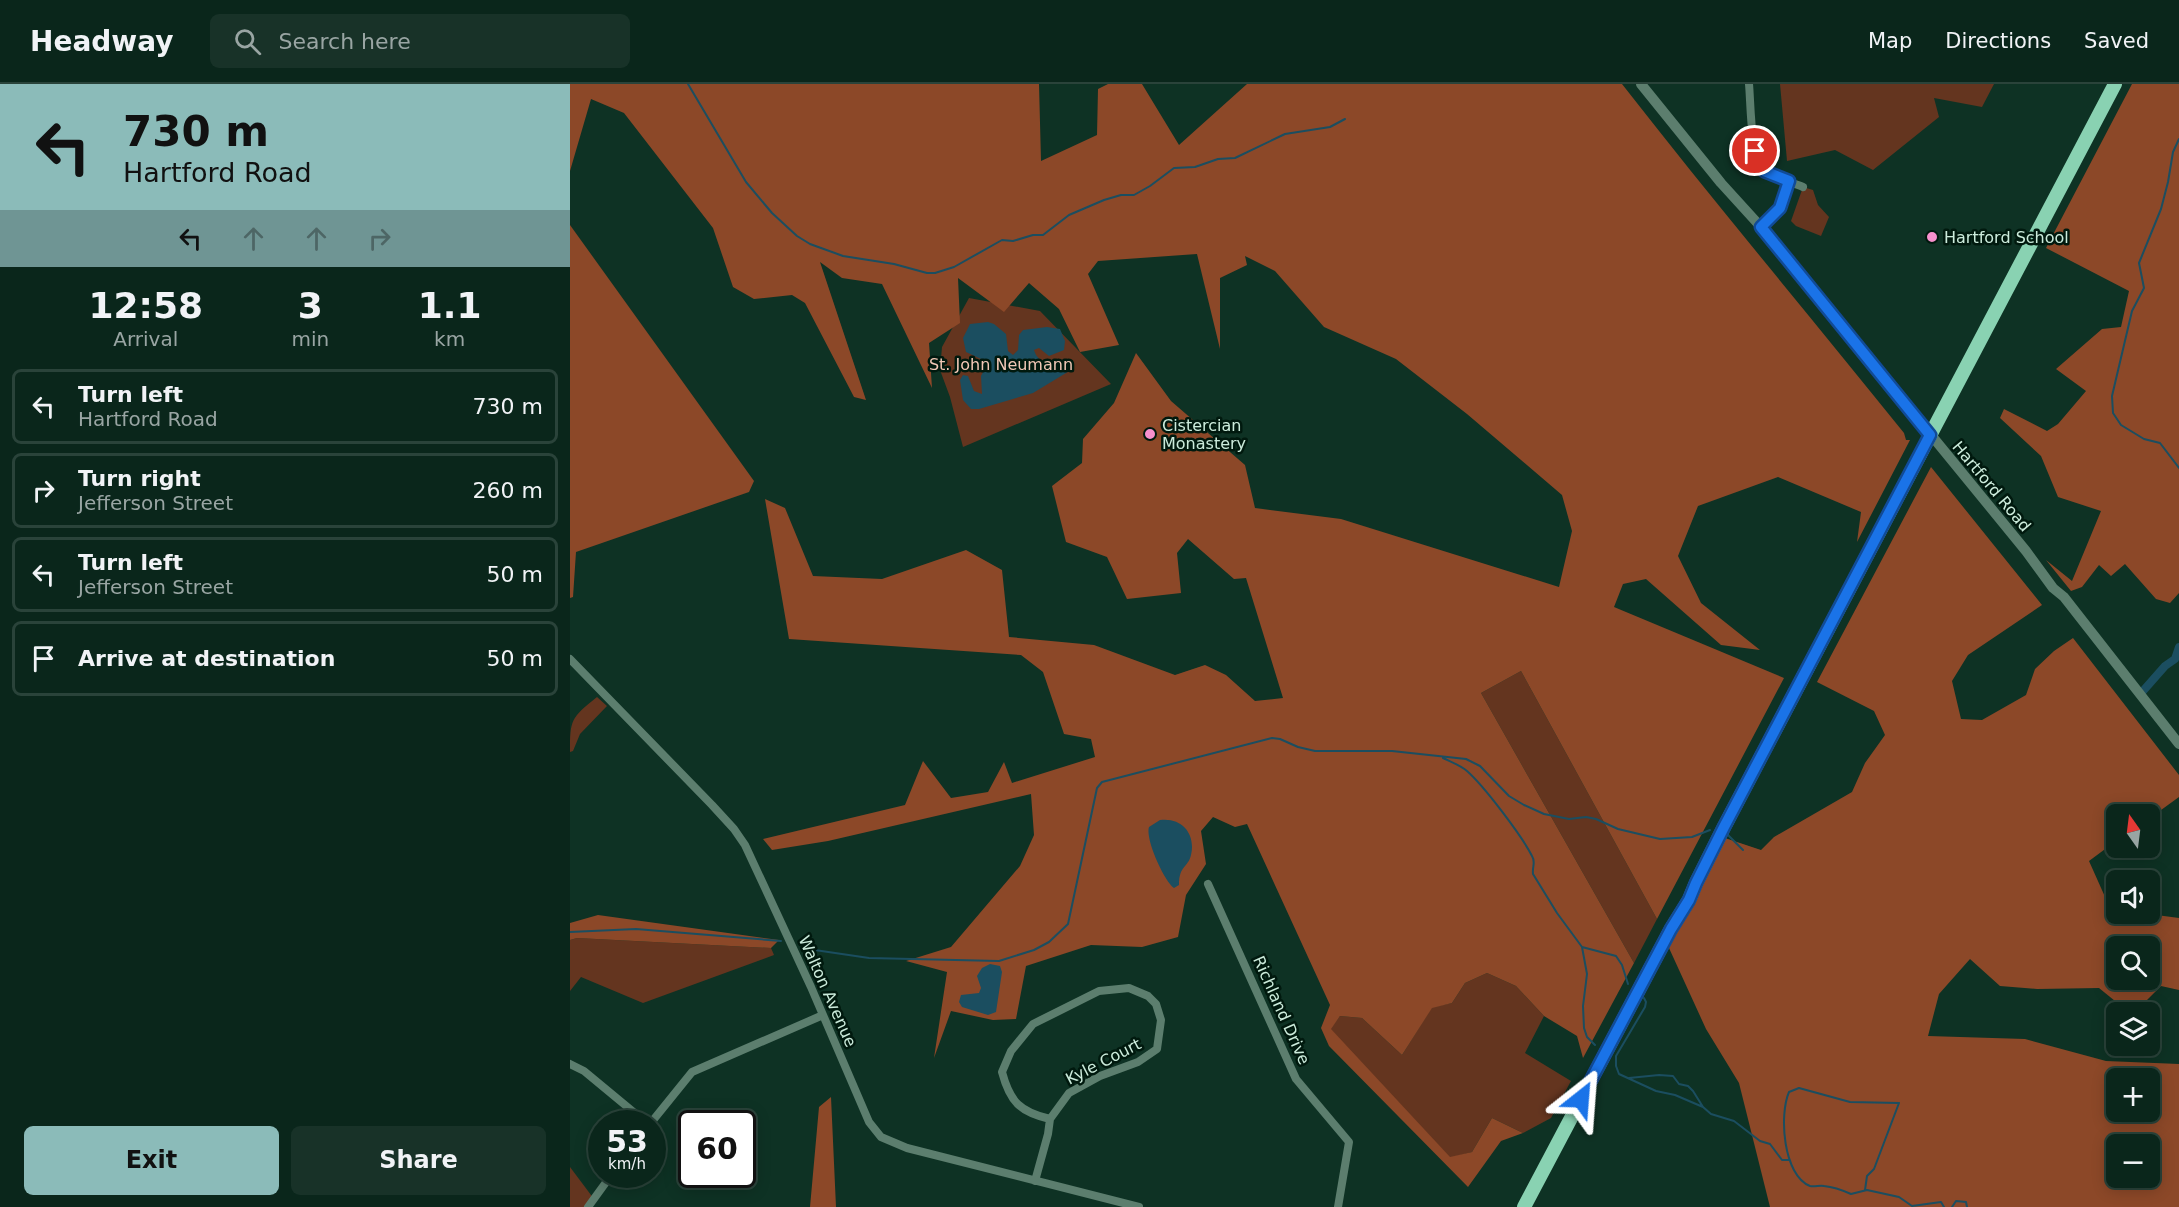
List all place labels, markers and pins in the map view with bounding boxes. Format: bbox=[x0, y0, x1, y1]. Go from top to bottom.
pin bbox=[1729, 125, 1780, 176]
place label: Hartford School bbox=[1944, 228, 2069, 247]
marker: Hartford School bbox=[1925, 230, 1939, 244]
place label: Cistercian Monastery bbox=[1162, 416, 1246, 453]
marker: Cistercian Monastery bbox=[1143, 427, 1157, 441]

